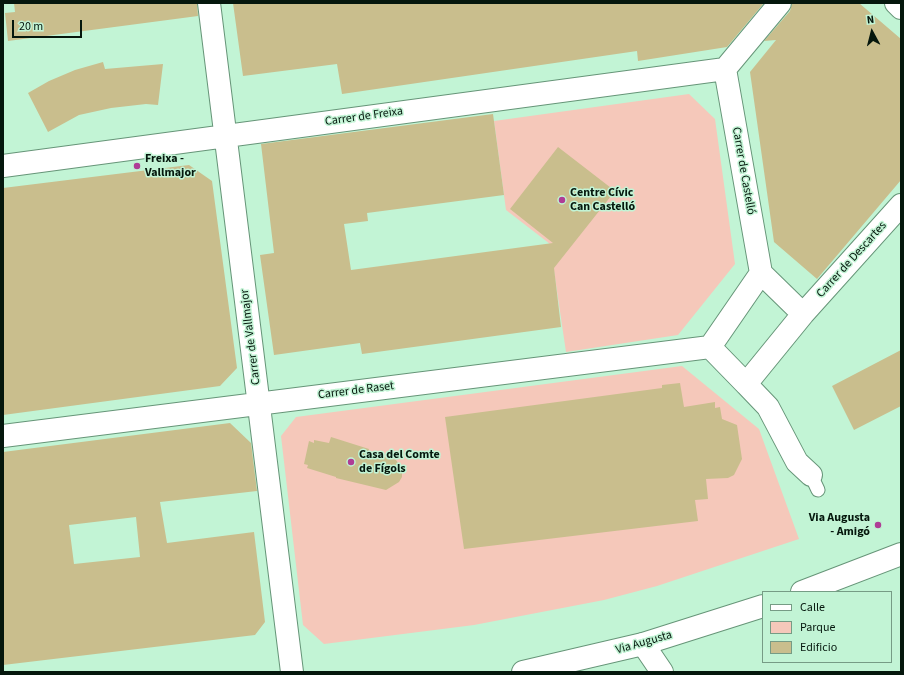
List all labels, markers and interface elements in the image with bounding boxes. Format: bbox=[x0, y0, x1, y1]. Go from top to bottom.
scale bar bbox=[14, 12, 84, 38]
north arrow bbox=[852, 12, 892, 52]
text: N bbox=[866, 12, 875, 27]
text: 20 m bbox=[19, 18, 43, 35]
street label: Carrer de Freixa bbox=[324, 104, 404, 130]
street label: Carrer de Castelló bbox=[728, 126, 758, 216]
place label: Freixa - Vallmajor bbox=[145, 152, 196, 180]
marker: Freixa - Vallmajor bbox=[132, 161, 142, 171]
place label: Centre Cívic Can Castelló bbox=[570, 186, 635, 214]
marker: Centre Cívic Can Castelló bbox=[557, 195, 567, 205]
street label: Carrer de Descartes bbox=[814, 219, 890, 301]
street label: Carrer de Vallmajor bbox=[238, 288, 264, 386]
street label: Carrer de Raset bbox=[317, 379, 395, 403]
place label: Casa del Comte de Fígols bbox=[359, 448, 440, 476]
marker: Casa del Comte de Fígols bbox=[346, 457, 356, 467]
place label: Via Augusta - Amigó bbox=[809, 511, 870, 539]
marker: Via Augusta - Amigó bbox=[873, 520, 883, 530]
legend bbox=[762, 591, 892, 663]
text: Calle bbox=[800, 599, 825, 616]
text: Parque bbox=[800, 619, 836, 636]
street label: Via Augusta bbox=[614, 628, 674, 658]
text: Edificio bbox=[800, 639, 837, 656]

